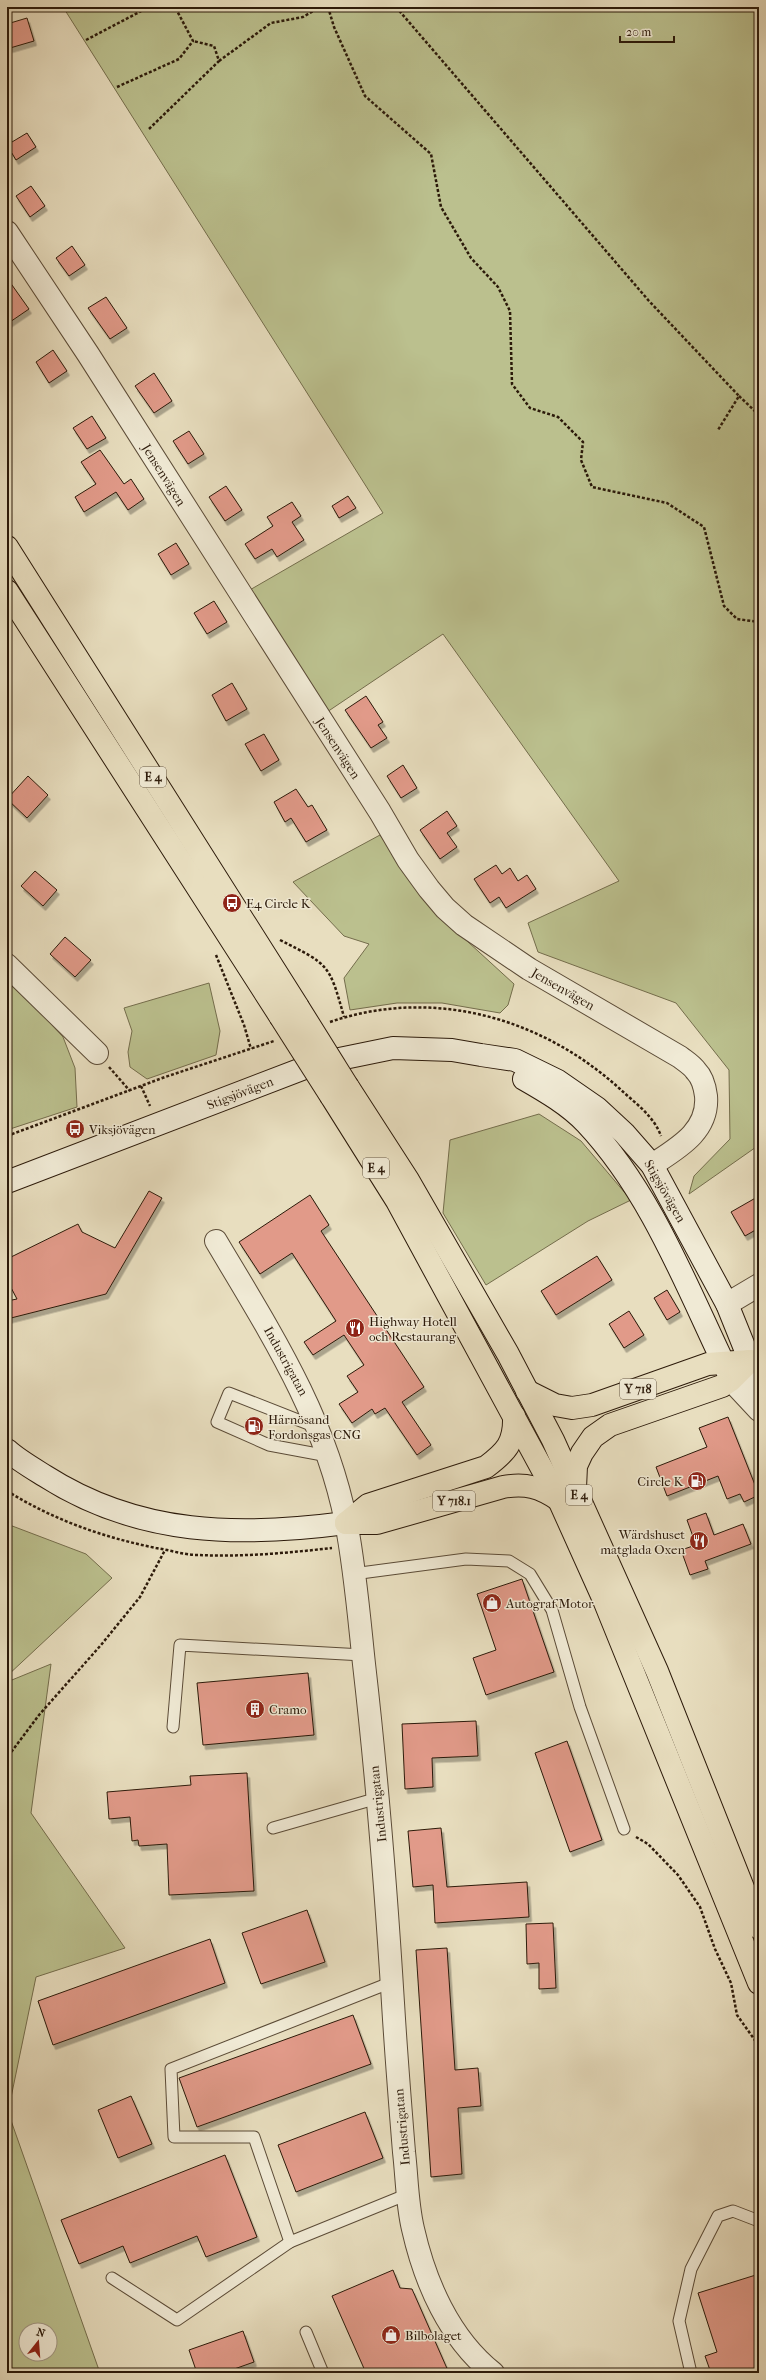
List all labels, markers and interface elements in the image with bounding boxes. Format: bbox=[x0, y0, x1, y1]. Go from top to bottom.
scale bar bbox=[620, 18, 674, 44]
text: 20 m bbox=[626, 25, 651, 39]
street label: Jensenvägen bbox=[138, 440, 189, 509]
street label: Jensenvägen bbox=[312, 714, 364, 782]
road number: E 4 bbox=[140, 767, 166, 787]
bus stop icon: E4 Circle K bbox=[221, 892, 243, 914]
place label: E4 Circle K bbox=[246, 896, 311, 911]
street label: Jensenvägen bbox=[528, 964, 598, 1013]
street label: Stigsjövägen bbox=[205, 1073, 276, 1113]
bus stop icon: Viksjövägen bbox=[64, 1118, 86, 1140]
place label: Viksjövägen bbox=[88, 1122, 156, 1137]
street label: Stigsjövägen bbox=[641, 1157, 689, 1225]
road number: E 4 bbox=[363, 1158, 389, 1178]
place label: Highway Hotell och Restaurang bbox=[369, 1314, 457, 1344]
restaurant icon: Highway Hotell och Restaurang bbox=[344, 1317, 366, 1339]
street label: Industrigatan bbox=[261, 1324, 311, 1399]
road number: Y 718 bbox=[620, 1379, 656, 1399]
place label: Härnösand Fordonsgas CNG bbox=[268, 1412, 361, 1442]
fuel station icon: Härnösand Fordonsgas CNG bbox=[243, 1415, 265, 1437]
fuel station icon: Circle K bbox=[686, 1470, 708, 1492]
place label: Circle K bbox=[637, 1474, 684, 1489]
road number: E 4 bbox=[566, 1485, 592, 1505]
road number: Y 718.1 bbox=[433, 1491, 475, 1511]
place label: Wärdshuset matglada Oxen bbox=[600, 1527, 685, 1557]
restaurant icon: Wärdshuset matglada Oxen bbox=[688, 1530, 710, 1552]
shop icon: Autograf Motor bbox=[481, 1592, 503, 1614]
place label: Autograf Motor bbox=[505, 1596, 594, 1611]
building icon: Cramo bbox=[244, 1698, 266, 1720]
place label: Cramo bbox=[269, 1702, 307, 1717]
street label: Industrigatan bbox=[366, 1765, 389, 1843]
street label: Industrigatan bbox=[391, 2088, 413, 2166]
north arrow bbox=[18, 2322, 58, 2362]
shop icon: Bilbolaget bbox=[380, 2324, 402, 2346]
text: N bbox=[35, 2325, 47, 2341]
place label: Bilbolaget bbox=[405, 2328, 462, 2343]

